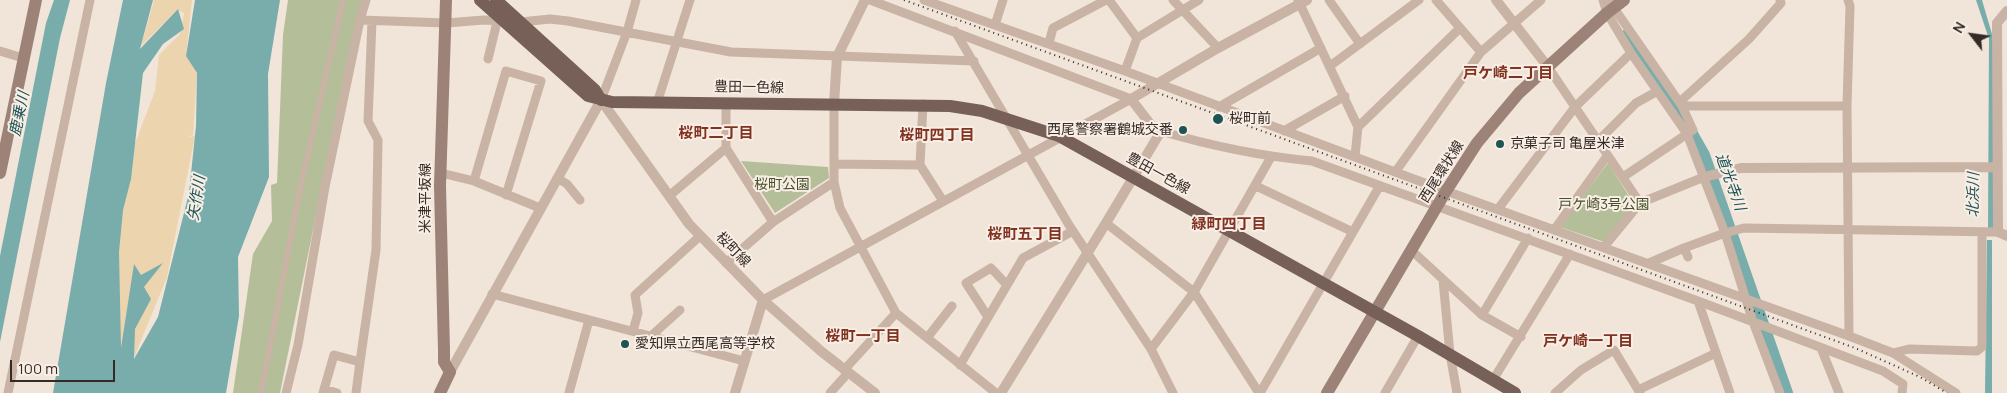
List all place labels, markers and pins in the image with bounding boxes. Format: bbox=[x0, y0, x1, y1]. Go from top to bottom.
place label: 桜町前 bbox=[1229, 111, 1271, 127]
marker: 桜町前 bbox=[1211, 112, 1225, 126]
place label: 西尾警察署鶴城交番 bbox=[1047, 122, 1173, 138]
marker: 西尾警察署鶴城交番 bbox=[1177, 124, 1189, 136]
place label: 京菓子司 亀屋米津 bbox=[1510, 136, 1625, 152]
marker: 京菓子司 亀屋米津 bbox=[1494, 138, 1506, 150]
place label: 愛知県立西尾高等学校 bbox=[635, 336, 775, 352]
marker: 愛知県立西尾高等学校 bbox=[619, 338, 631, 350]

